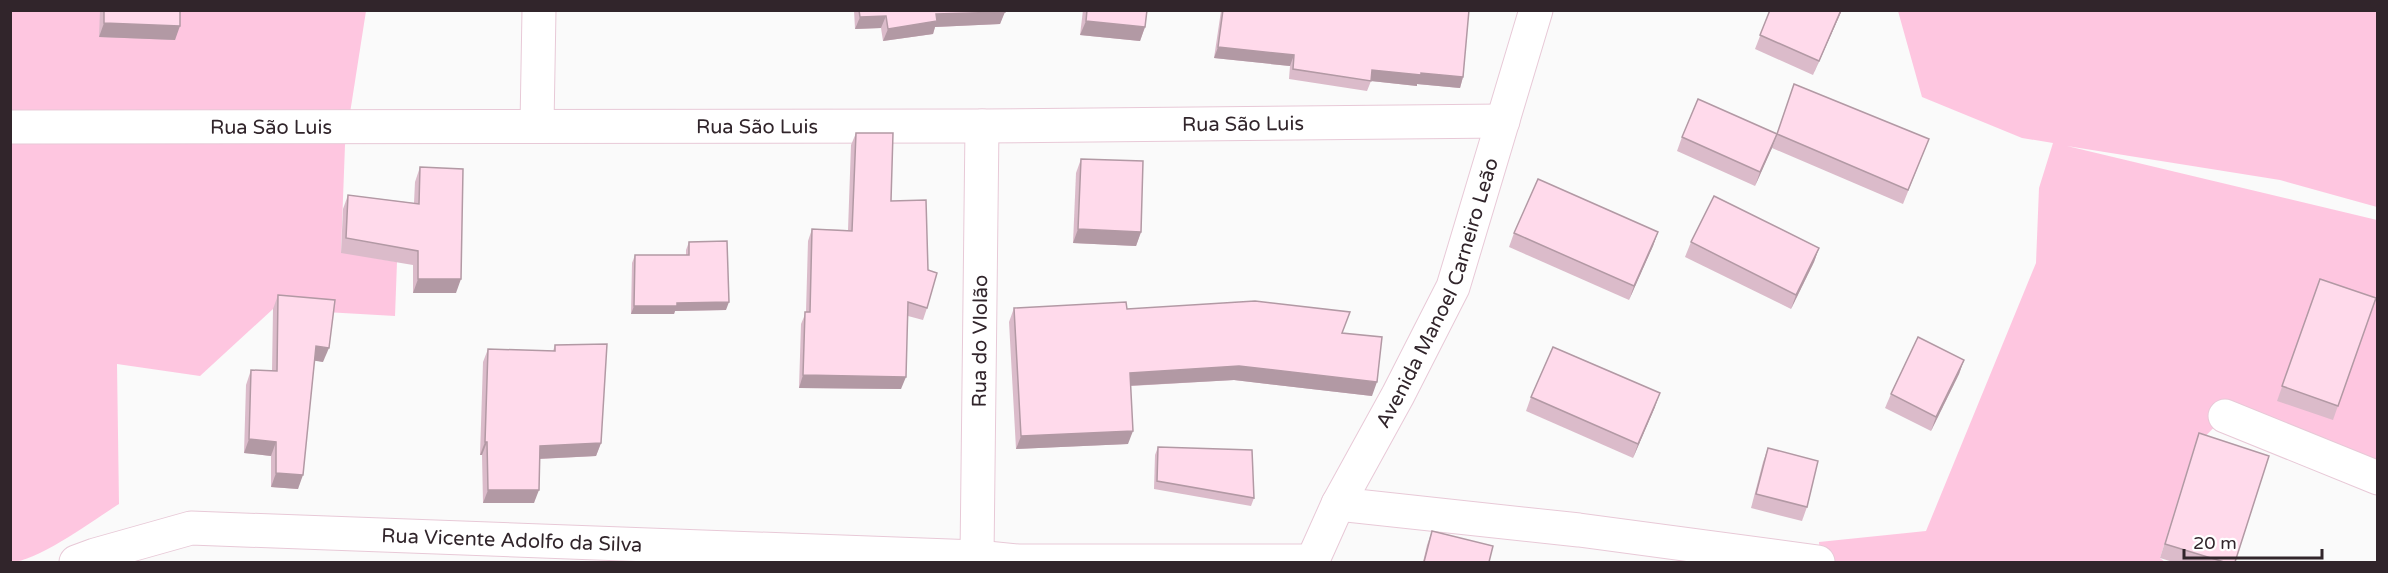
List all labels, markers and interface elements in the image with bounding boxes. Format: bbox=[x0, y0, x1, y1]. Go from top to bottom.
street label: Rua São Luis bbox=[1182, 112, 1304, 137]
street label: Rua São Luis bbox=[696, 115, 818, 139]
street label: Rua São Luis bbox=[210, 116, 332, 140]
street label: Avenida Manoel Carneiro Leão bbox=[1371, 155, 1504, 432]
street label: Rua do VIolão bbox=[968, 275, 993, 408]
scale bar bbox=[2184, 522, 2322, 560]
street label: Rua Vicente Adolfo da Silva bbox=[381, 524, 643, 558]
text: 20 m bbox=[2193, 532, 2237, 554]

